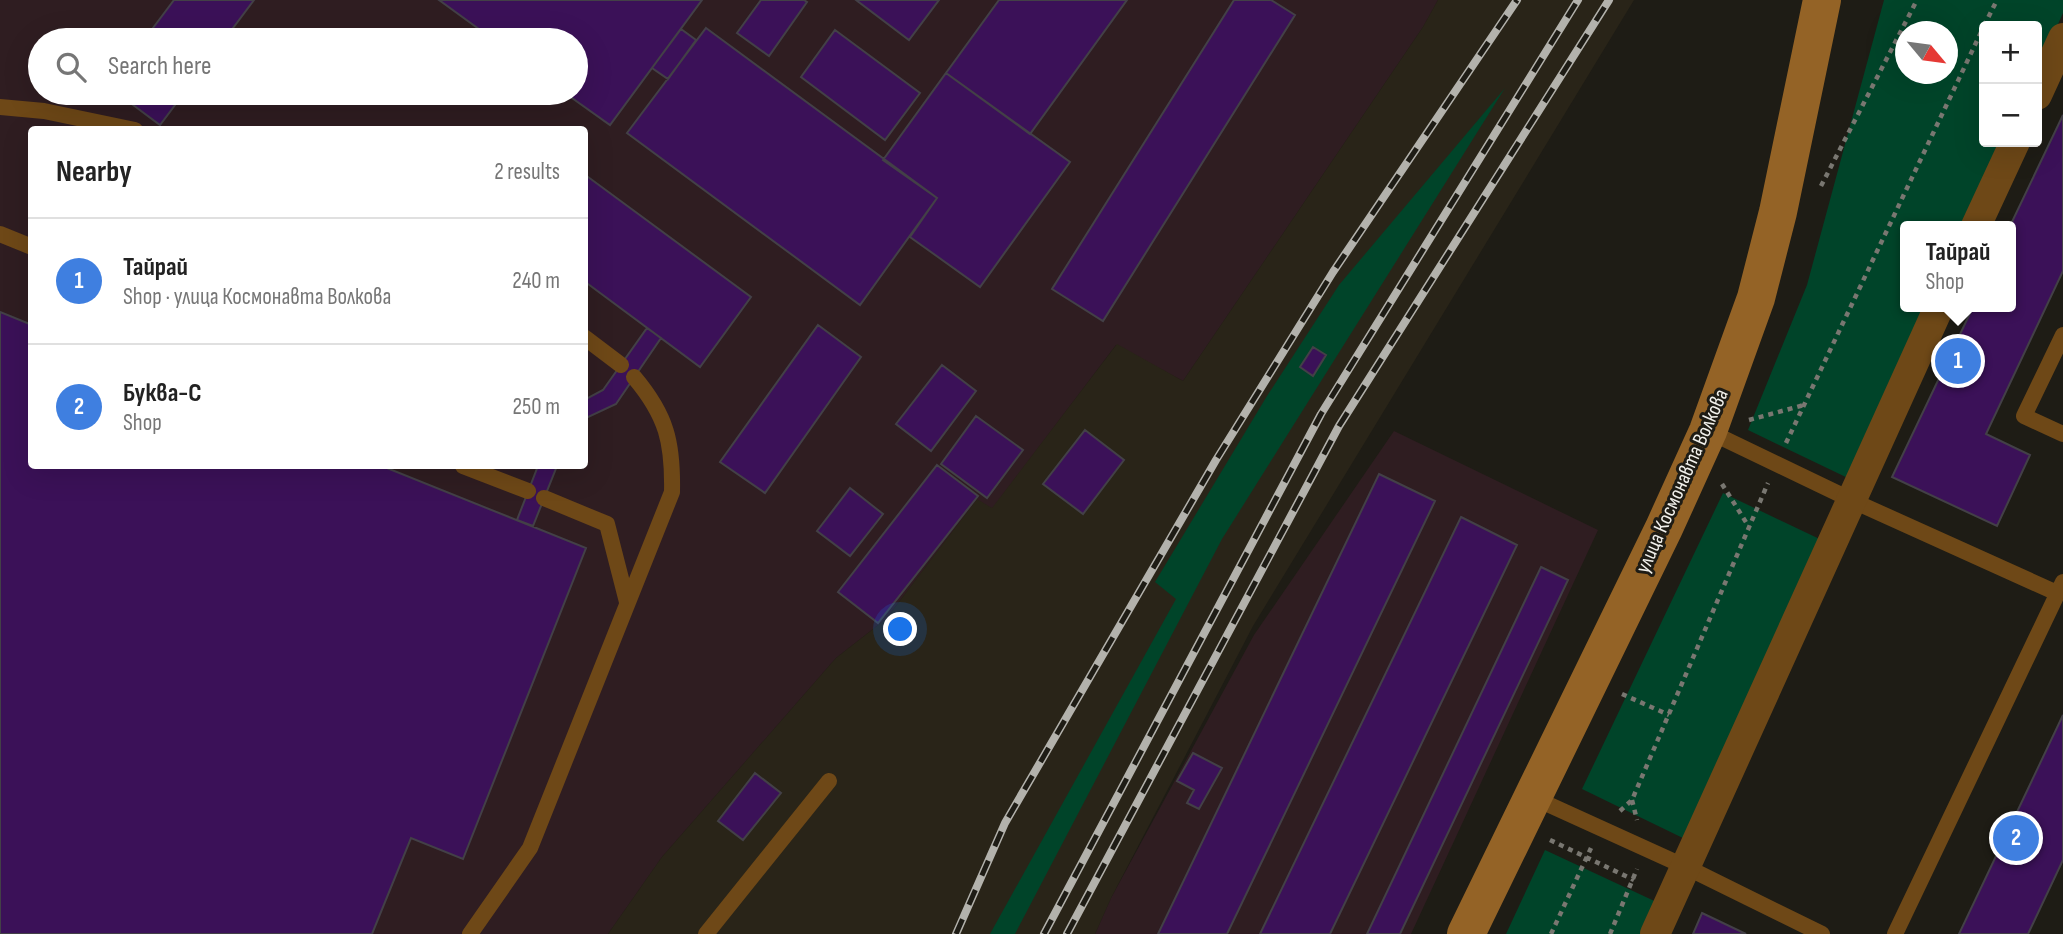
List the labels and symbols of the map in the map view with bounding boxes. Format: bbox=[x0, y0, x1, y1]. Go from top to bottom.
north arrow bbox=[1895, 21, 1958, 84]
pin: 1 bbox=[1935, 335, 1981, 387]
street label: улица Космонавта Волкова bbox=[1630, 385, 1734, 577]
your location bbox=[883, 612, 917, 646]
pin: 2 bbox=[1993, 812, 2039, 864]

